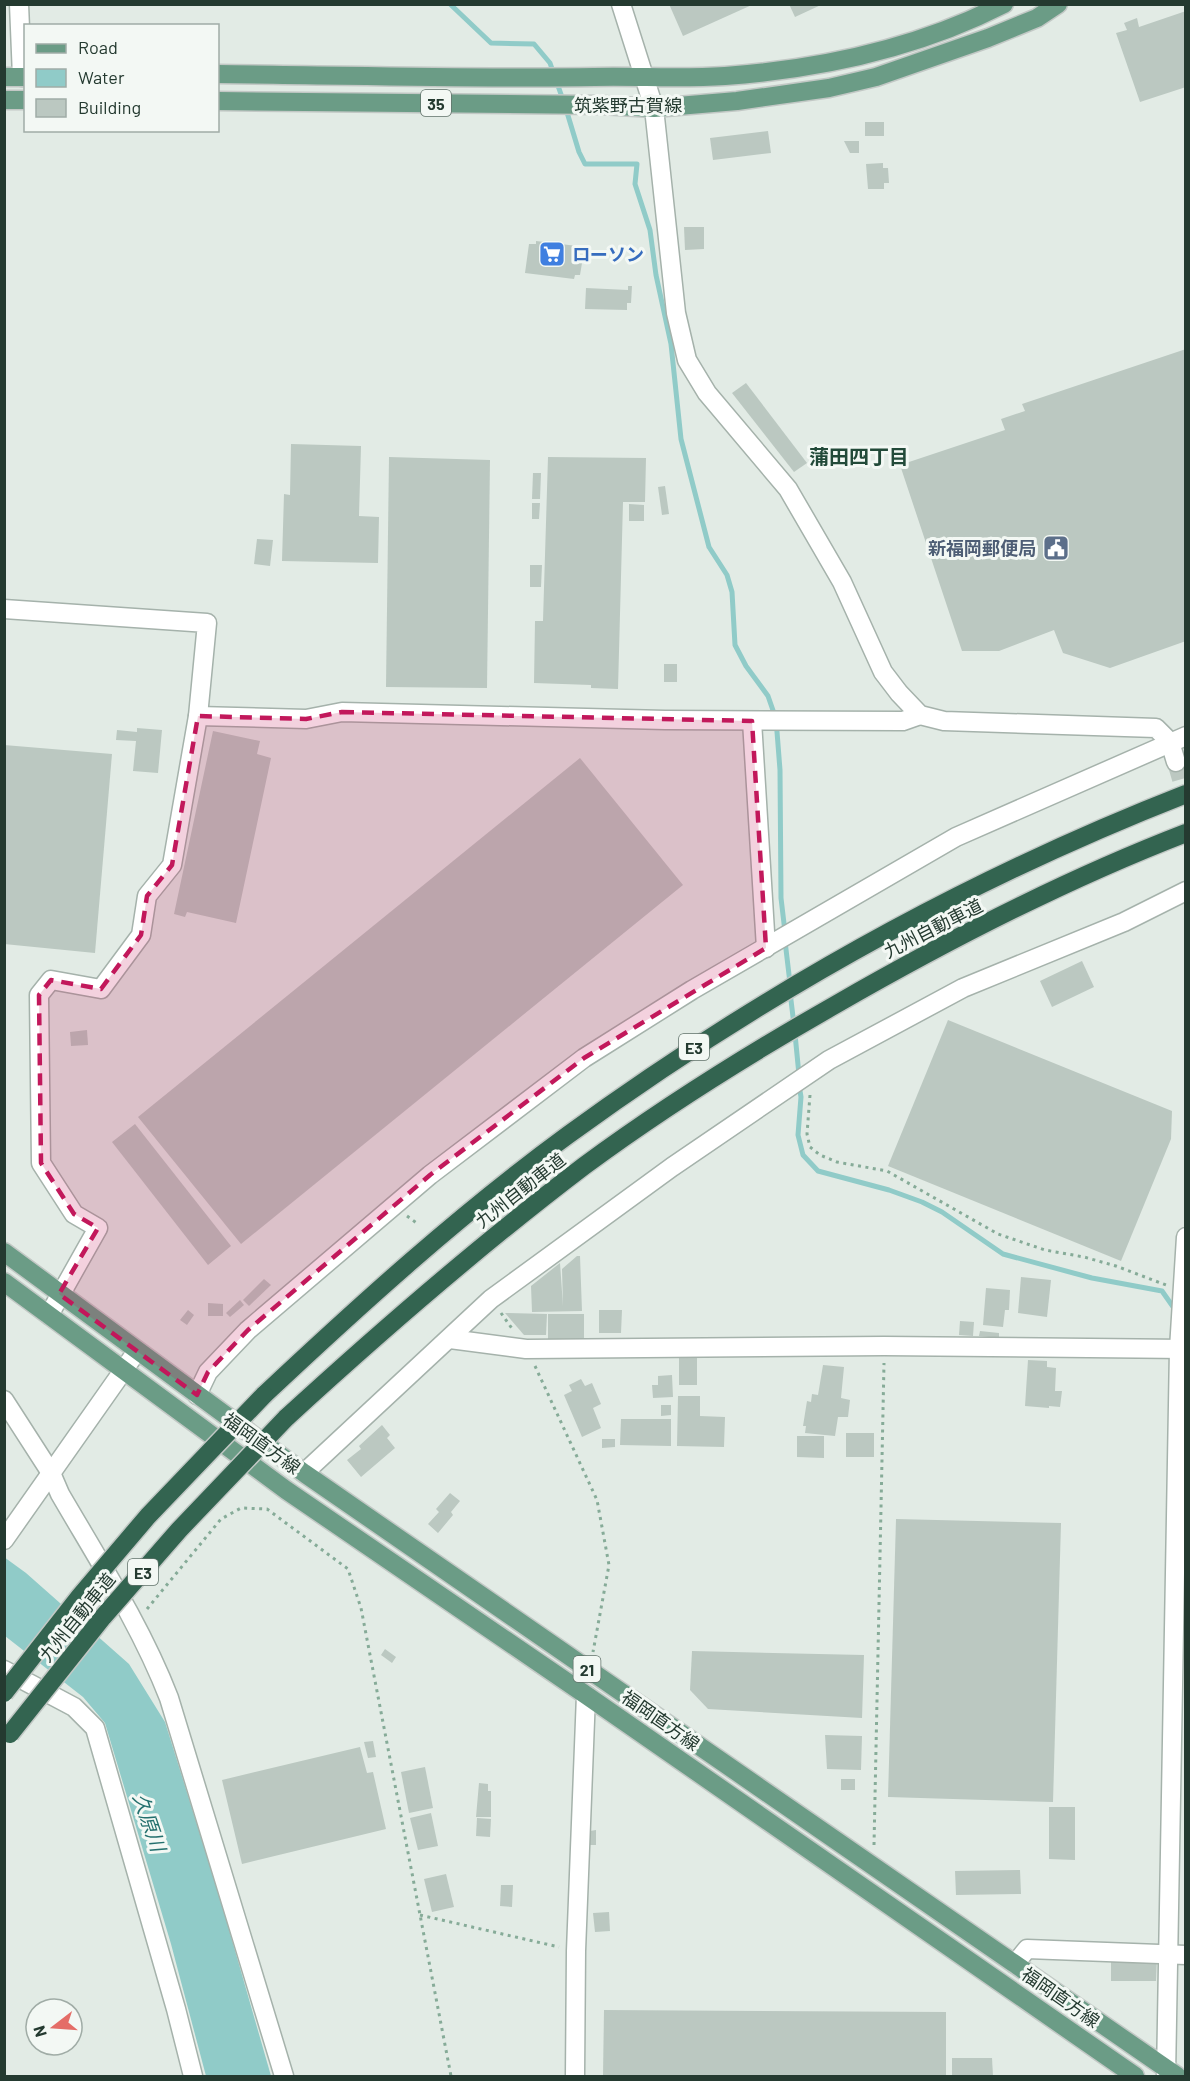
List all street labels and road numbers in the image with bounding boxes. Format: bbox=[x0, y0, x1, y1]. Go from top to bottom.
road number: 35 bbox=[421, 90, 451, 116]
street label: 筑紫野古賀線 bbox=[574, 94, 682, 116]
street label: 九州自動車道 bbox=[880, 894, 986, 962]
road number: E3 bbox=[679, 1034, 709, 1060]
street label: 九州自動車道 bbox=[471, 1148, 569, 1232]
street label: 福岡直方線 bbox=[219, 1408, 305, 1478]
road number: E3 bbox=[128, 1559, 158, 1585]
street label: 九州自動車道 bbox=[34, 1568, 120, 1666]
road number: 21 bbox=[574, 1656, 600, 1682]
street label: 福岡直方線 bbox=[618, 1685, 704, 1755]
street label: 福岡直方線 bbox=[1018, 1962, 1104, 2032]

